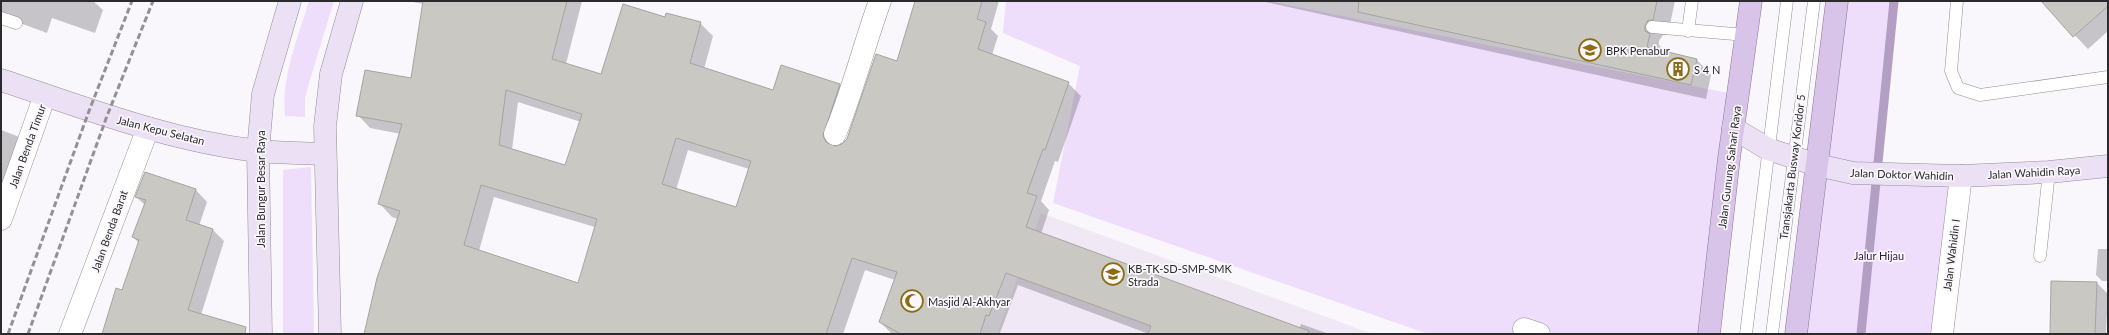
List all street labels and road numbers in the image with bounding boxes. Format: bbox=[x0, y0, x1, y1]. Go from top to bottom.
street label: Transjakarta Busway Koridor 5 bbox=[1777, 94, 1807, 240]
street label: Jalan Benda Timur bbox=[6, 102, 48, 190]
street label: Jalan Gunung Sahari Raya bbox=[1715, 105, 1743, 229]
street label: Jalan Kepu Selatan bbox=[116, 113, 206, 147]
street label: Jalan Bungur Besar Raya bbox=[254, 130, 267, 248]
street label: Jalan Wahidin Raya bbox=[1987, 163, 2081, 181]
street label: Jalan Doktor Wahidin bbox=[1850, 166, 1954, 182]
street label: Jalan Benda Barat bbox=[88, 188, 130, 274]
street label: Jalan Wahidin I bbox=[1940, 218, 1962, 292]

